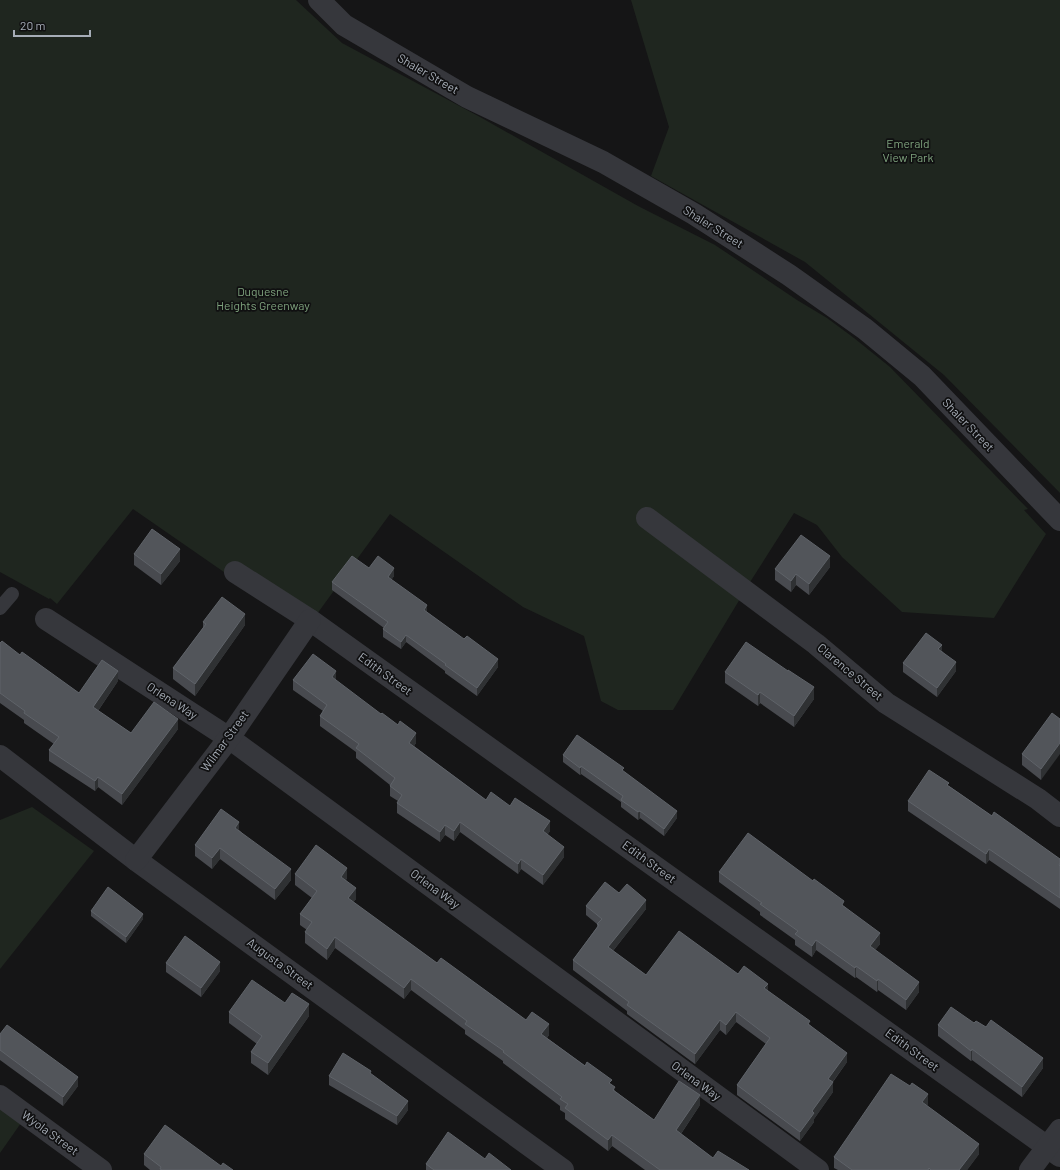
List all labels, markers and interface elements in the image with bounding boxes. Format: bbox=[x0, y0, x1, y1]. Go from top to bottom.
scale bar bbox=[14, 12, 90, 38]
text: 20 m bbox=[20, 18, 46, 32]
street label: Shaler Street bbox=[395, 50, 462, 96]
park label: Emerald View Park bbox=[882, 136, 934, 164]
street label: Shaler Street bbox=[681, 202, 746, 250]
park label: Duquesne Heights Greenway bbox=[216, 284, 310, 312]
street label: Shaler Street bbox=[940, 395, 997, 454]
street label: Clarence Street bbox=[815, 640, 886, 703]
street label: Edith Street bbox=[356, 649, 415, 697]
street label: Orlena Way bbox=[145, 679, 201, 722]
street label: Wilmar Street bbox=[197, 707, 251, 774]
street label: Edith Street bbox=[620, 837, 679, 885]
street label: Orlena Way bbox=[408, 866, 463, 911]
street label: Augusta Street bbox=[245, 935, 316, 992]
street label: Edith Street bbox=[883, 1025, 942, 1073]
street label: Orlena Way bbox=[669, 1058, 724, 1103]
street label: Wyola Street bbox=[20, 1107, 82, 1157]

